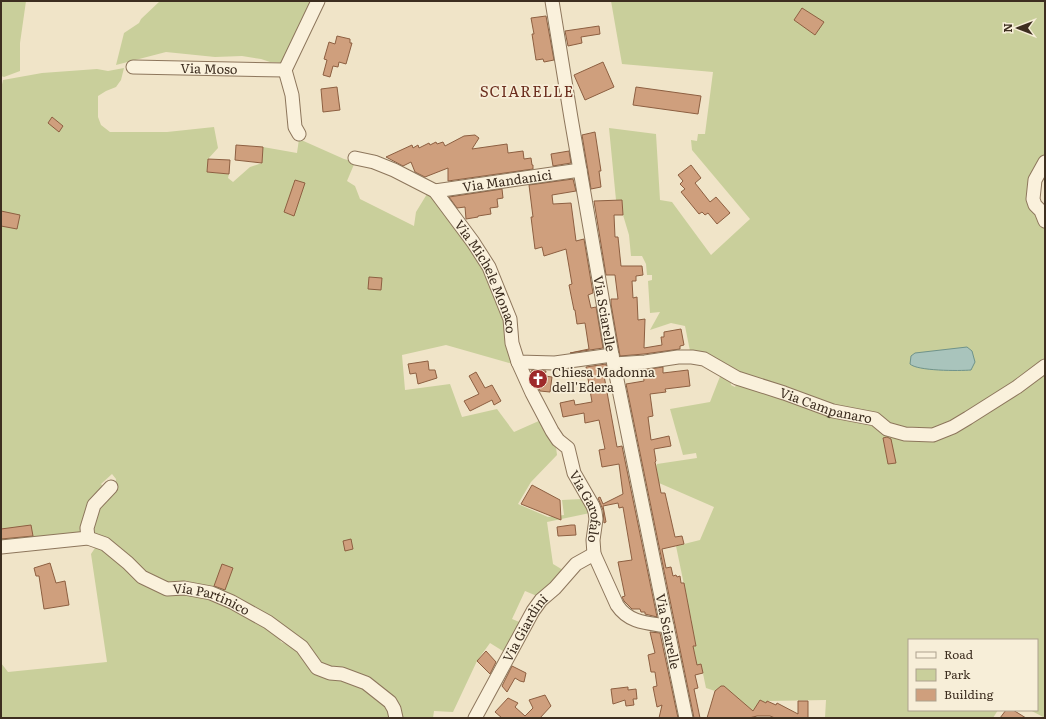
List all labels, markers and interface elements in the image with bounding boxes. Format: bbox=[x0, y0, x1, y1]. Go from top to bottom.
north arrow bbox=[998, 8, 1038, 48]
text: N bbox=[999, 23, 1015, 33]
street label: Via Moso bbox=[180, 58, 238, 78]
district label: SCIARELLE bbox=[480, 79, 574, 102]
street label: Via Mandanici bbox=[461, 164, 554, 196]
street label: Via Michele Monaco bbox=[451, 216, 521, 335]
street label: Via Sciarelle bbox=[589, 274, 621, 353]
place label: Chiesa Madonna dell'Edera bbox=[552, 362, 655, 396]
church icon: Chiesa Madonna dell'Edera bbox=[527, 368, 549, 390]
street label: Via Campanaro bbox=[777, 382, 874, 427]
street label: Via Garofalo bbox=[565, 466, 606, 545]
street label: Via Partinico bbox=[172, 578, 254, 619]
street label: Via Giardini bbox=[497, 588, 552, 665]
street label: Via Sciarelle bbox=[652, 592, 686, 671]
legend bbox=[908, 639, 1038, 711]
text: Road bbox=[944, 645, 974, 663]
text: Park bbox=[944, 665, 971, 683]
text: Building bbox=[944, 685, 994, 703]

